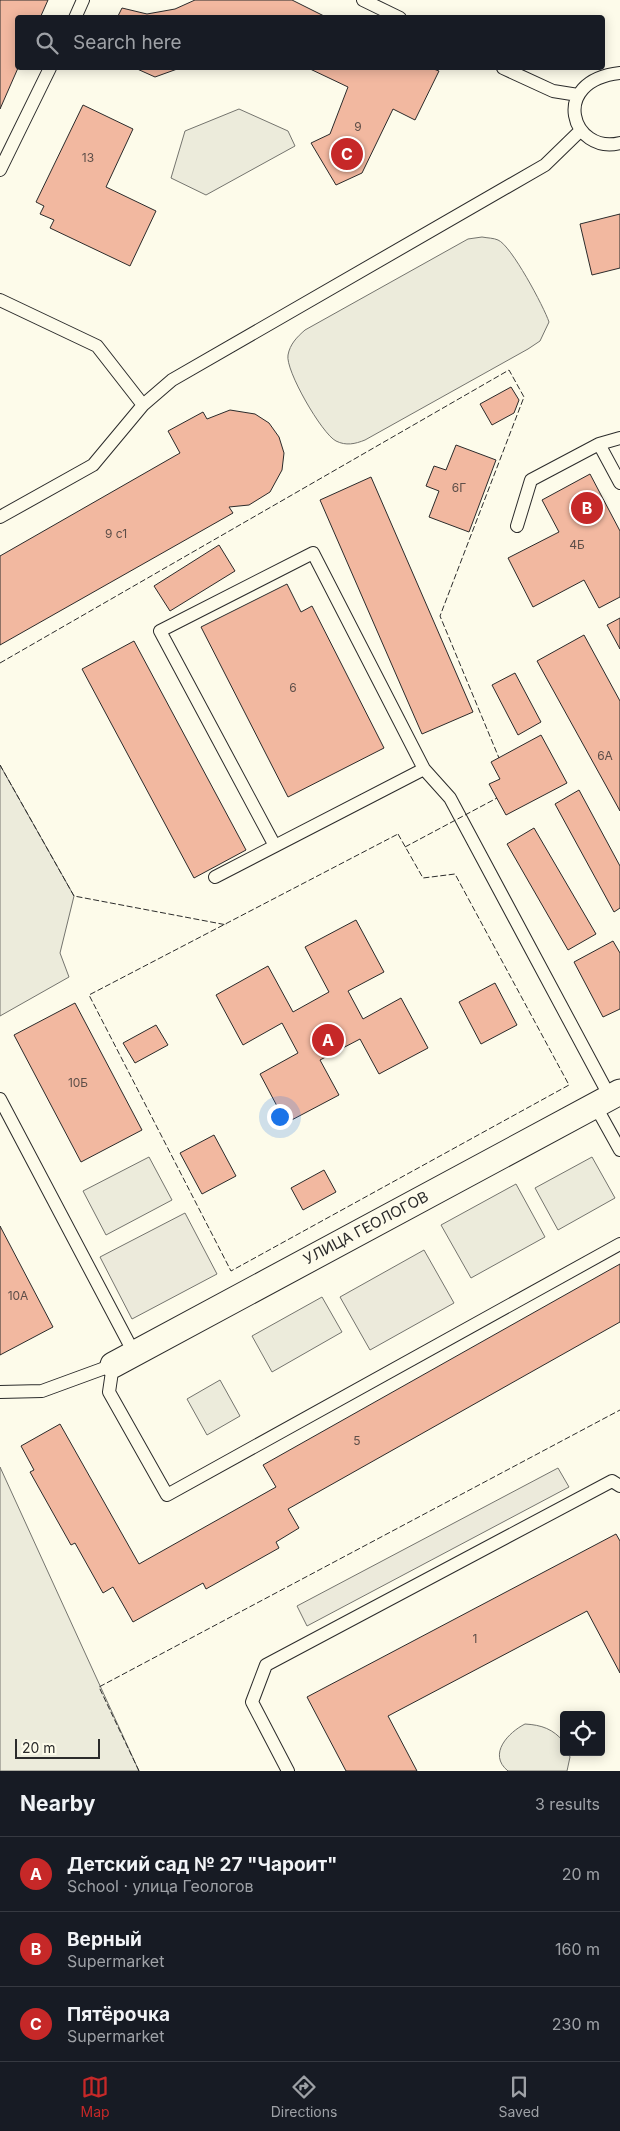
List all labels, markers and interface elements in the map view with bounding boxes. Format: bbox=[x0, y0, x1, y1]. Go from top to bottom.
search box bbox=[15, 15, 605, 70]
icon: search bbox=[33, 29, 61, 57]
text: Search here bbox=[73, 31, 182, 54]
house number: 9 bbox=[354, 119, 362, 134]
pin: C bbox=[331, 135, 363, 173]
house number: 13 bbox=[82, 150, 94, 165]
house number: 6Г bbox=[452, 480, 466, 495]
pin: B bbox=[571, 489, 603, 527]
house number: 9 с1 bbox=[105, 526, 127, 541]
house number: 4Б bbox=[569, 537, 585, 552]
house number: 6 bbox=[289, 680, 297, 695]
house number: 6А bbox=[597, 748, 613, 763]
pin: A bbox=[312, 1021, 344, 1059]
house number: 10Б bbox=[68, 1075, 88, 1090]
your location bbox=[267, 1104, 293, 1130]
street label: УЛИЦА ГЕОЛОГОВ bbox=[300, 1187, 431, 1269]
house number: 10А bbox=[8, 1288, 28, 1303]
house number: 5 bbox=[353, 1433, 361, 1448]
house number: 1 bbox=[473, 1631, 477, 1646]
map controls bbox=[560, 1711, 605, 1756]
button: locate bbox=[560, 1711, 605, 1756]
scale bar bbox=[15, 1736, 100, 1759]
text: 20 m bbox=[22, 1739, 56, 1756]
text: Nearby bbox=[20, 1791, 95, 1816]
text: 3 results bbox=[535, 1794, 600, 1814]
text: Детский сад № 27 "Чароит" bbox=[67, 1853, 338, 1876]
text: A bbox=[30, 1864, 42, 1884]
text: 20 m bbox=[562, 1864, 600, 1884]
text: School · улица Геологов bbox=[67, 1876, 254, 1896]
text: Верный bbox=[67, 1928, 142, 1951]
text: B bbox=[31, 1939, 41, 1959]
text: 160 m bbox=[555, 1939, 600, 1959]
text: Supermarket bbox=[67, 1951, 164, 1971]
text: Пятёрочка bbox=[67, 2003, 170, 2026]
text: C bbox=[30, 2014, 42, 2034]
text: 230 m bbox=[552, 2014, 600, 2034]
text: Supermarket bbox=[67, 2026, 164, 2046]
tab: Map bbox=[81, 2073, 110, 2120]
tab: Directions bbox=[271, 2073, 337, 2120]
tab: Saved bbox=[498, 2073, 539, 2120]

